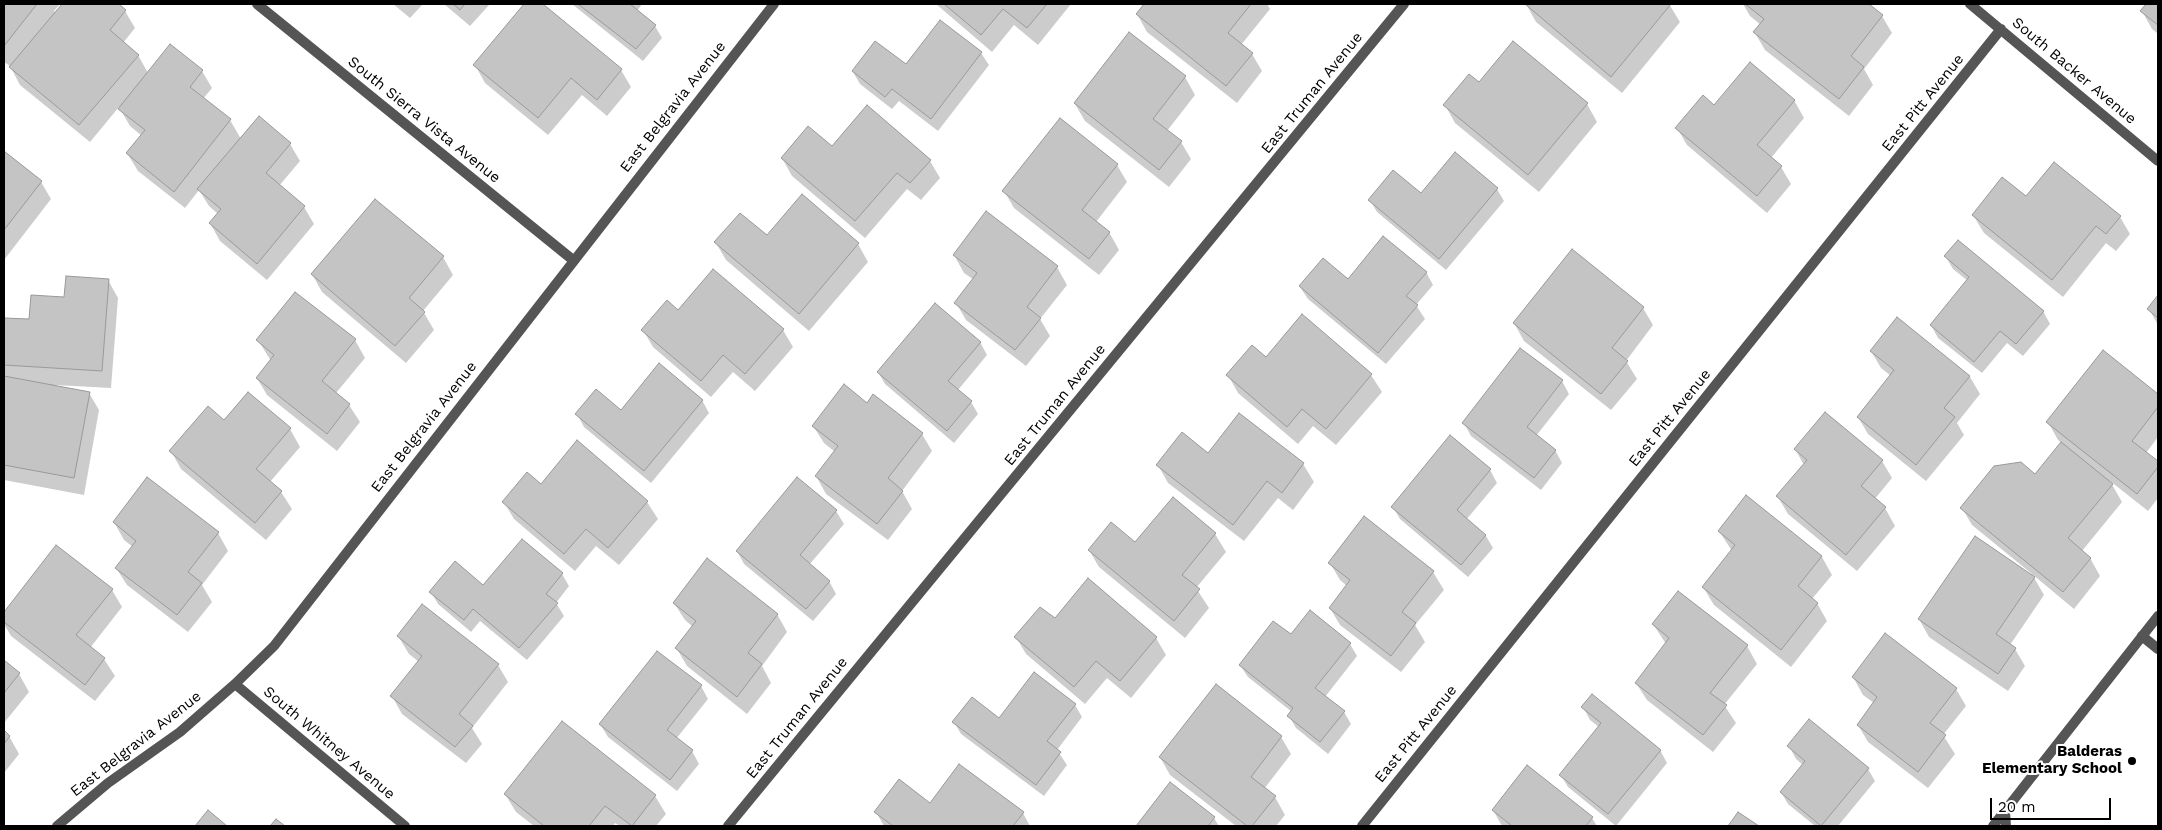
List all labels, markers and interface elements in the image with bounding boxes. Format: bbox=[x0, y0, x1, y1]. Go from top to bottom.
street label: South Backer Avenue bbox=[2008, 14, 2140, 128]
street label: East Truman Avenue bbox=[1257, 29, 1367, 157]
street label: East Belgravia Avenue bbox=[616, 38, 730, 176]
street label: East Pitt Avenue bbox=[1878, 51, 1968, 155]
street label: South Sierra Vista Avenue bbox=[344, 53, 504, 187]
street label: East Truman Avenue bbox=[1000, 341, 1110, 469]
street label: East Belgravia Avenue bbox=[367, 358, 481, 496]
street label: East Pitt Avenue bbox=[1625, 366, 1715, 470]
street label: East Truman Avenue bbox=[742, 654, 852, 782]
street label: East Pitt Avenue bbox=[1371, 682, 1461, 786]
street label: South Whitney Avenue bbox=[260, 683, 398, 803]
street label: East Belgravia Avenue bbox=[67, 687, 205, 801]
place label: Balderas Elementary School bbox=[1982, 743, 2122, 778]
marker: Balderas Elementary School bbox=[2126, 755, 2138, 767]
scale bar bbox=[1992, 788, 2113, 820]
text: 20 m bbox=[1998, 798, 2036, 816]

